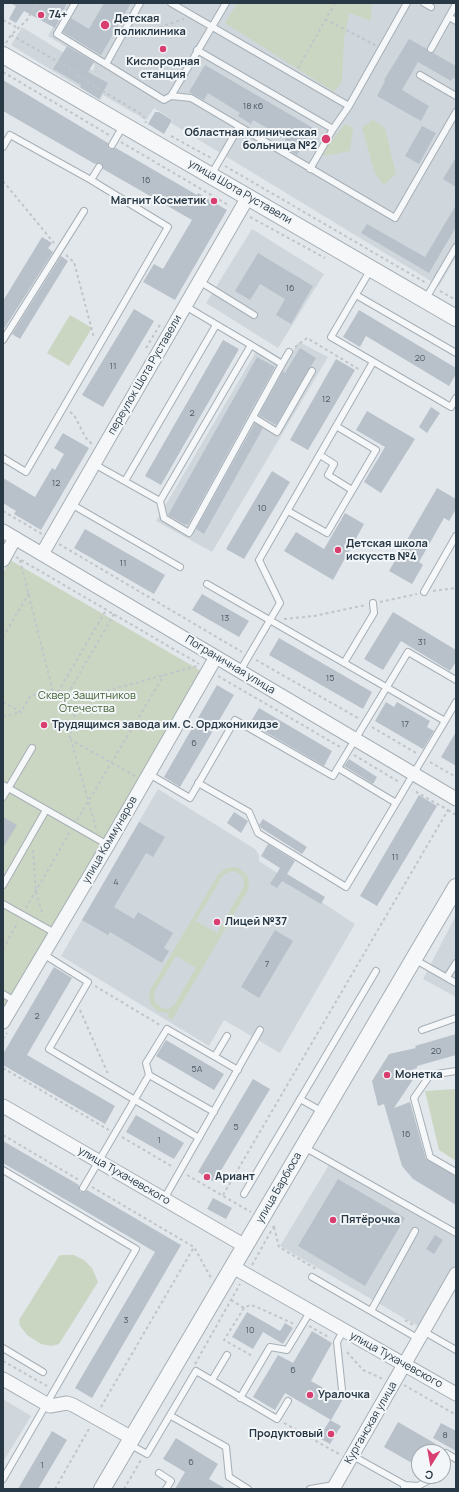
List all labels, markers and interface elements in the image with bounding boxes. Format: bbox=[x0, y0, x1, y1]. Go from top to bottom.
place label: 74+ bbox=[49, 8, 67, 22]
marker: 74+ bbox=[36, 10, 46, 20]
place label: Детская поликлиника bbox=[114, 12, 186, 38]
marker: Детская поликлиника bbox=[99, 19, 111, 31]
marker: Кислородная станция bbox=[158, 44, 168, 54]
place label: Кислородная станция bbox=[126, 55, 200, 81]
house number: 18 к6 bbox=[243, 101, 263, 111]
place label: Областная клиническая больница №2 bbox=[185, 126, 317, 152]
marker: Областная клиническая больница №2 bbox=[320, 133, 332, 145]
street label: улица Шота Руставели bbox=[186, 157, 294, 227]
house number: 16 bbox=[141, 175, 151, 185]
place label: Магнит Косметик bbox=[111, 194, 206, 208]
marker: Магнит Косметик bbox=[209, 196, 219, 206]
house number: 16 bbox=[285, 283, 295, 293]
street label: переулок Шота Руставели bbox=[105, 313, 185, 437]
house number: 20 bbox=[415, 353, 425, 363]
house number: 11 bbox=[109, 361, 117, 371]
house number: 12 bbox=[322, 394, 330, 404]
house number: 2 bbox=[189, 408, 195, 418]
house number: 12 bbox=[52, 478, 60, 488]
house number: 10 bbox=[258, 503, 266, 513]
place label: Детская школа искусств №4 bbox=[346, 537, 428, 563]
marker: Детская школа искусств №4 bbox=[333, 545, 343, 555]
house number: 11 bbox=[119, 558, 127, 568]
house number: 13 bbox=[221, 613, 229, 623]
street label: Пограничная улица bbox=[183, 633, 277, 697]
house number: 31 bbox=[418, 637, 426, 647]
house number: 15 bbox=[326, 673, 334, 683]
park label: Сквер Защитников Отечества bbox=[38, 689, 136, 715]
place label: Трудящимся завода им. С. Орджоникидзе bbox=[52, 718, 278, 732]
house number: 17 bbox=[401, 719, 409, 729]
marker: Трудящимся завода им. С. Орджоникидзе bbox=[39, 720, 49, 730]
house number: 6 bbox=[191, 738, 197, 748]
street label: улица Коммунаров bbox=[80, 794, 140, 886]
house number: 11 bbox=[391, 852, 399, 862]
house number: 4 bbox=[113, 877, 119, 887]
place label: Лицей №37 bbox=[225, 915, 287, 929]
marker: Лицей №37 bbox=[212, 917, 222, 927]
house number: 7 bbox=[265, 959, 269, 969]
house number: 2 bbox=[34, 1011, 40, 1021]
house number: 20 bbox=[431, 1046, 441, 1056]
house number: 5А bbox=[192, 1064, 202, 1074]
place label: Монетка bbox=[395, 1068, 443, 1082]
marker: Монетка bbox=[382, 1070, 392, 1080]
house number: 5 bbox=[233, 1122, 239, 1132]
house number: 16 bbox=[401, 1129, 411, 1139]
house number: 1 bbox=[157, 1135, 161, 1145]
street label: улица Тухачевского bbox=[76, 1144, 172, 1208]
street label: улица Барбюса bbox=[253, 1150, 305, 1226]
place label: Ариант bbox=[215, 1170, 255, 1184]
marker: Ариант bbox=[202, 1172, 212, 1182]
place label: Пятёрочка bbox=[341, 1213, 400, 1227]
marker: Пятёрочка bbox=[328, 1215, 338, 1225]
house number: 3 bbox=[124, 1315, 128, 1325]
house number: 10 bbox=[246, 1325, 254, 1335]
street label: улица Тухачевского bbox=[347, 1329, 445, 1391]
house number: 6 bbox=[290, 1365, 296, 1375]
street label: Курганская улица bbox=[342, 1379, 400, 1467]
place label: Уралочка bbox=[318, 1388, 370, 1402]
marker: Уралочка bbox=[305, 1390, 315, 1400]
place label: Продуктовый bbox=[249, 1427, 323, 1441]
marker: Продуктовый bbox=[326, 1429, 336, 1439]
house number: 8 bbox=[442, 1430, 448, 1440]
north arrow bbox=[411, 1444, 451, 1484]
house number: 6 bbox=[188, 1457, 194, 1467]
house number: 1 bbox=[40, 1460, 44, 1470]
text: С bbox=[423, 1467, 434, 1483]

